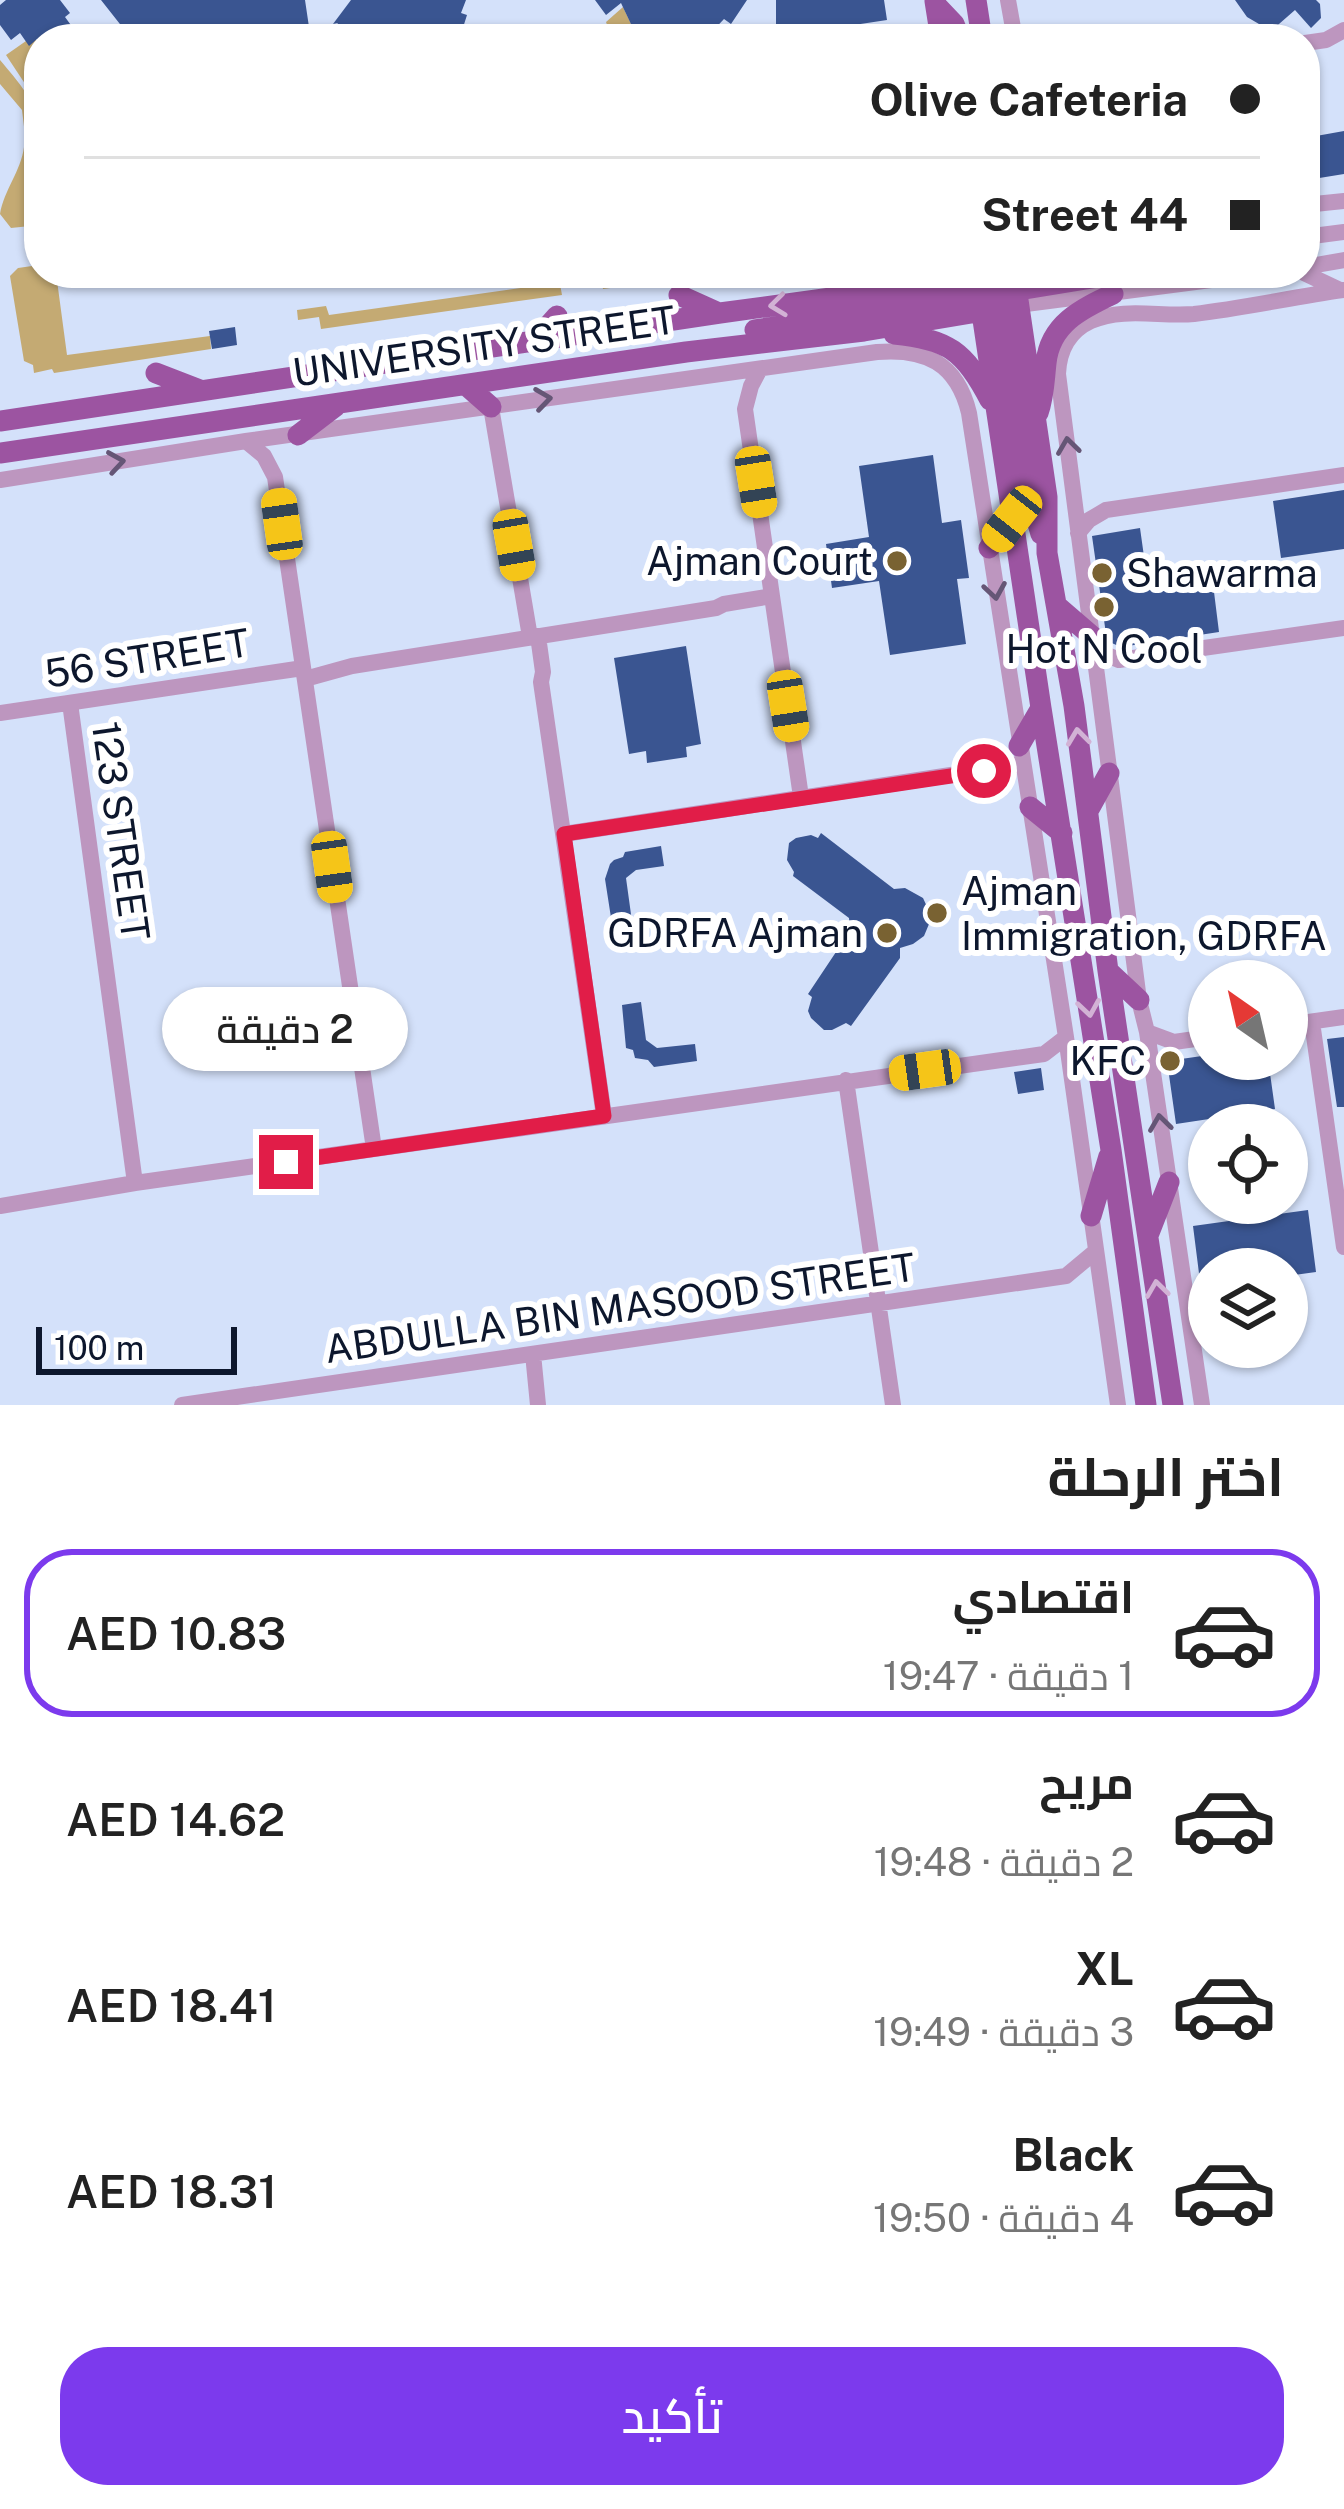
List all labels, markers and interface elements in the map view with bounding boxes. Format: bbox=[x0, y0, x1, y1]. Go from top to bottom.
text: Olive Cafeteria bbox=[869, 73, 1188, 126]
text: 44 Street bbox=[981, 188, 1188, 241]
one-way arrow bbox=[768, 292, 787, 318]
street label: UNIVERSITY STREET bbox=[290, 296, 678, 396]
one-way arrow bbox=[533, 387, 553, 413]
one-way arrow bbox=[1055, 436, 1081, 455]
car bbox=[733, 444, 779, 520]
one-way arrow bbox=[106, 450, 125, 476]
car bbox=[976, 480, 1048, 558]
car bbox=[259, 486, 305, 562]
car bbox=[490, 506, 538, 584]
place label: Ajman Court bbox=[646, 538, 873, 584]
marker: Ajman Court bbox=[884, 548, 910, 574]
place label: Shawarma bbox=[1126, 550, 1317, 596]
marker: Shawarma bbox=[1089, 560, 1115, 586]
one-way arrow bbox=[982, 581, 1007, 601]
marker: Hot N Cool bbox=[1091, 594, 1117, 620]
street label: 56 STREET bbox=[42, 619, 252, 697]
place label: Hot N Cool bbox=[1005, 626, 1203, 672]
car bbox=[765, 668, 811, 744]
street label: 123 STREET bbox=[83, 719, 159, 943]
one-way arrow bbox=[1066, 727, 1092, 747]
route start bbox=[957, 744, 1011, 798]
car bbox=[309, 829, 355, 905]
place label: Ajman Immigration, GDRFA bbox=[961, 868, 1327, 959]
marker: Ajman Immigration, GDRFA bbox=[924, 900, 950, 926]
place label: GDRFA Ajman bbox=[607, 910, 863, 956]
marker: GDRFA Ajman bbox=[874, 920, 900, 946]
north arrow bbox=[1188, 960, 1308, 1080]
map controls bbox=[1188, 960, 1308, 1368]
callout: 2 دقيقة bbox=[163, 988, 409, 1072]
one-way arrow bbox=[1076, 998, 1101, 1018]
text: 2 دقيقة bbox=[216, 1006, 354, 1052]
place label: KFC bbox=[1069, 1038, 1146, 1084]
car bbox=[887, 1047, 963, 1093]
marker: KFC bbox=[1157, 1048, 1183, 1074]
button: locate bbox=[1188, 1104, 1308, 1224]
one-way arrow bbox=[1148, 1113, 1174, 1133]
route end bbox=[259, 1135, 313, 1189]
street label: ABDULLA BIN MASOOD STREET bbox=[322, 1244, 918, 1372]
button: layers bbox=[1188, 1248, 1308, 1368]
one-way arrow bbox=[1145, 1279, 1171, 1299]
scale bar bbox=[36, 1321, 237, 1374]
text: 100 m bbox=[54, 1329, 144, 1367]
text: اختر الرحلة bbox=[1047, 1445, 1284, 1508]
text: اقتصادي bbox=[953, 1570, 1134, 1623]
icon: car bbox=[1170, 1579, 1278, 1687]
text: AED 10.83 bbox=[66, 1607, 286, 1660]
text: 1 دقيقة · 19:47 bbox=[883, 1653, 1134, 1699]
text: مريح bbox=[1039, 1756, 1134, 1809]
icon: car bbox=[1170, 1765, 1278, 1873]
text: AED 14.62 bbox=[66, 1793, 285, 1846]
text: 2 دقيقة · 19:48 bbox=[874, 1839, 1134, 1885]
text: XL bbox=[1076, 1942, 1134, 1995]
icon: car bbox=[1170, 1951, 1278, 2059]
text: AED 18.41 bbox=[66, 1979, 277, 2032]
text: 3 دقيقة · 19:49 bbox=[873, 2009, 1134, 2055]
text: Black bbox=[1013, 2128, 1134, 2181]
icon: car bbox=[1170, 2137, 1278, 2245]
text: AED 18.31 bbox=[66, 2165, 277, 2218]
text: 4 دقيقة · 19:50 bbox=[873, 2195, 1134, 2241]
button: تأكيد bbox=[60, 2347, 1284, 2485]

